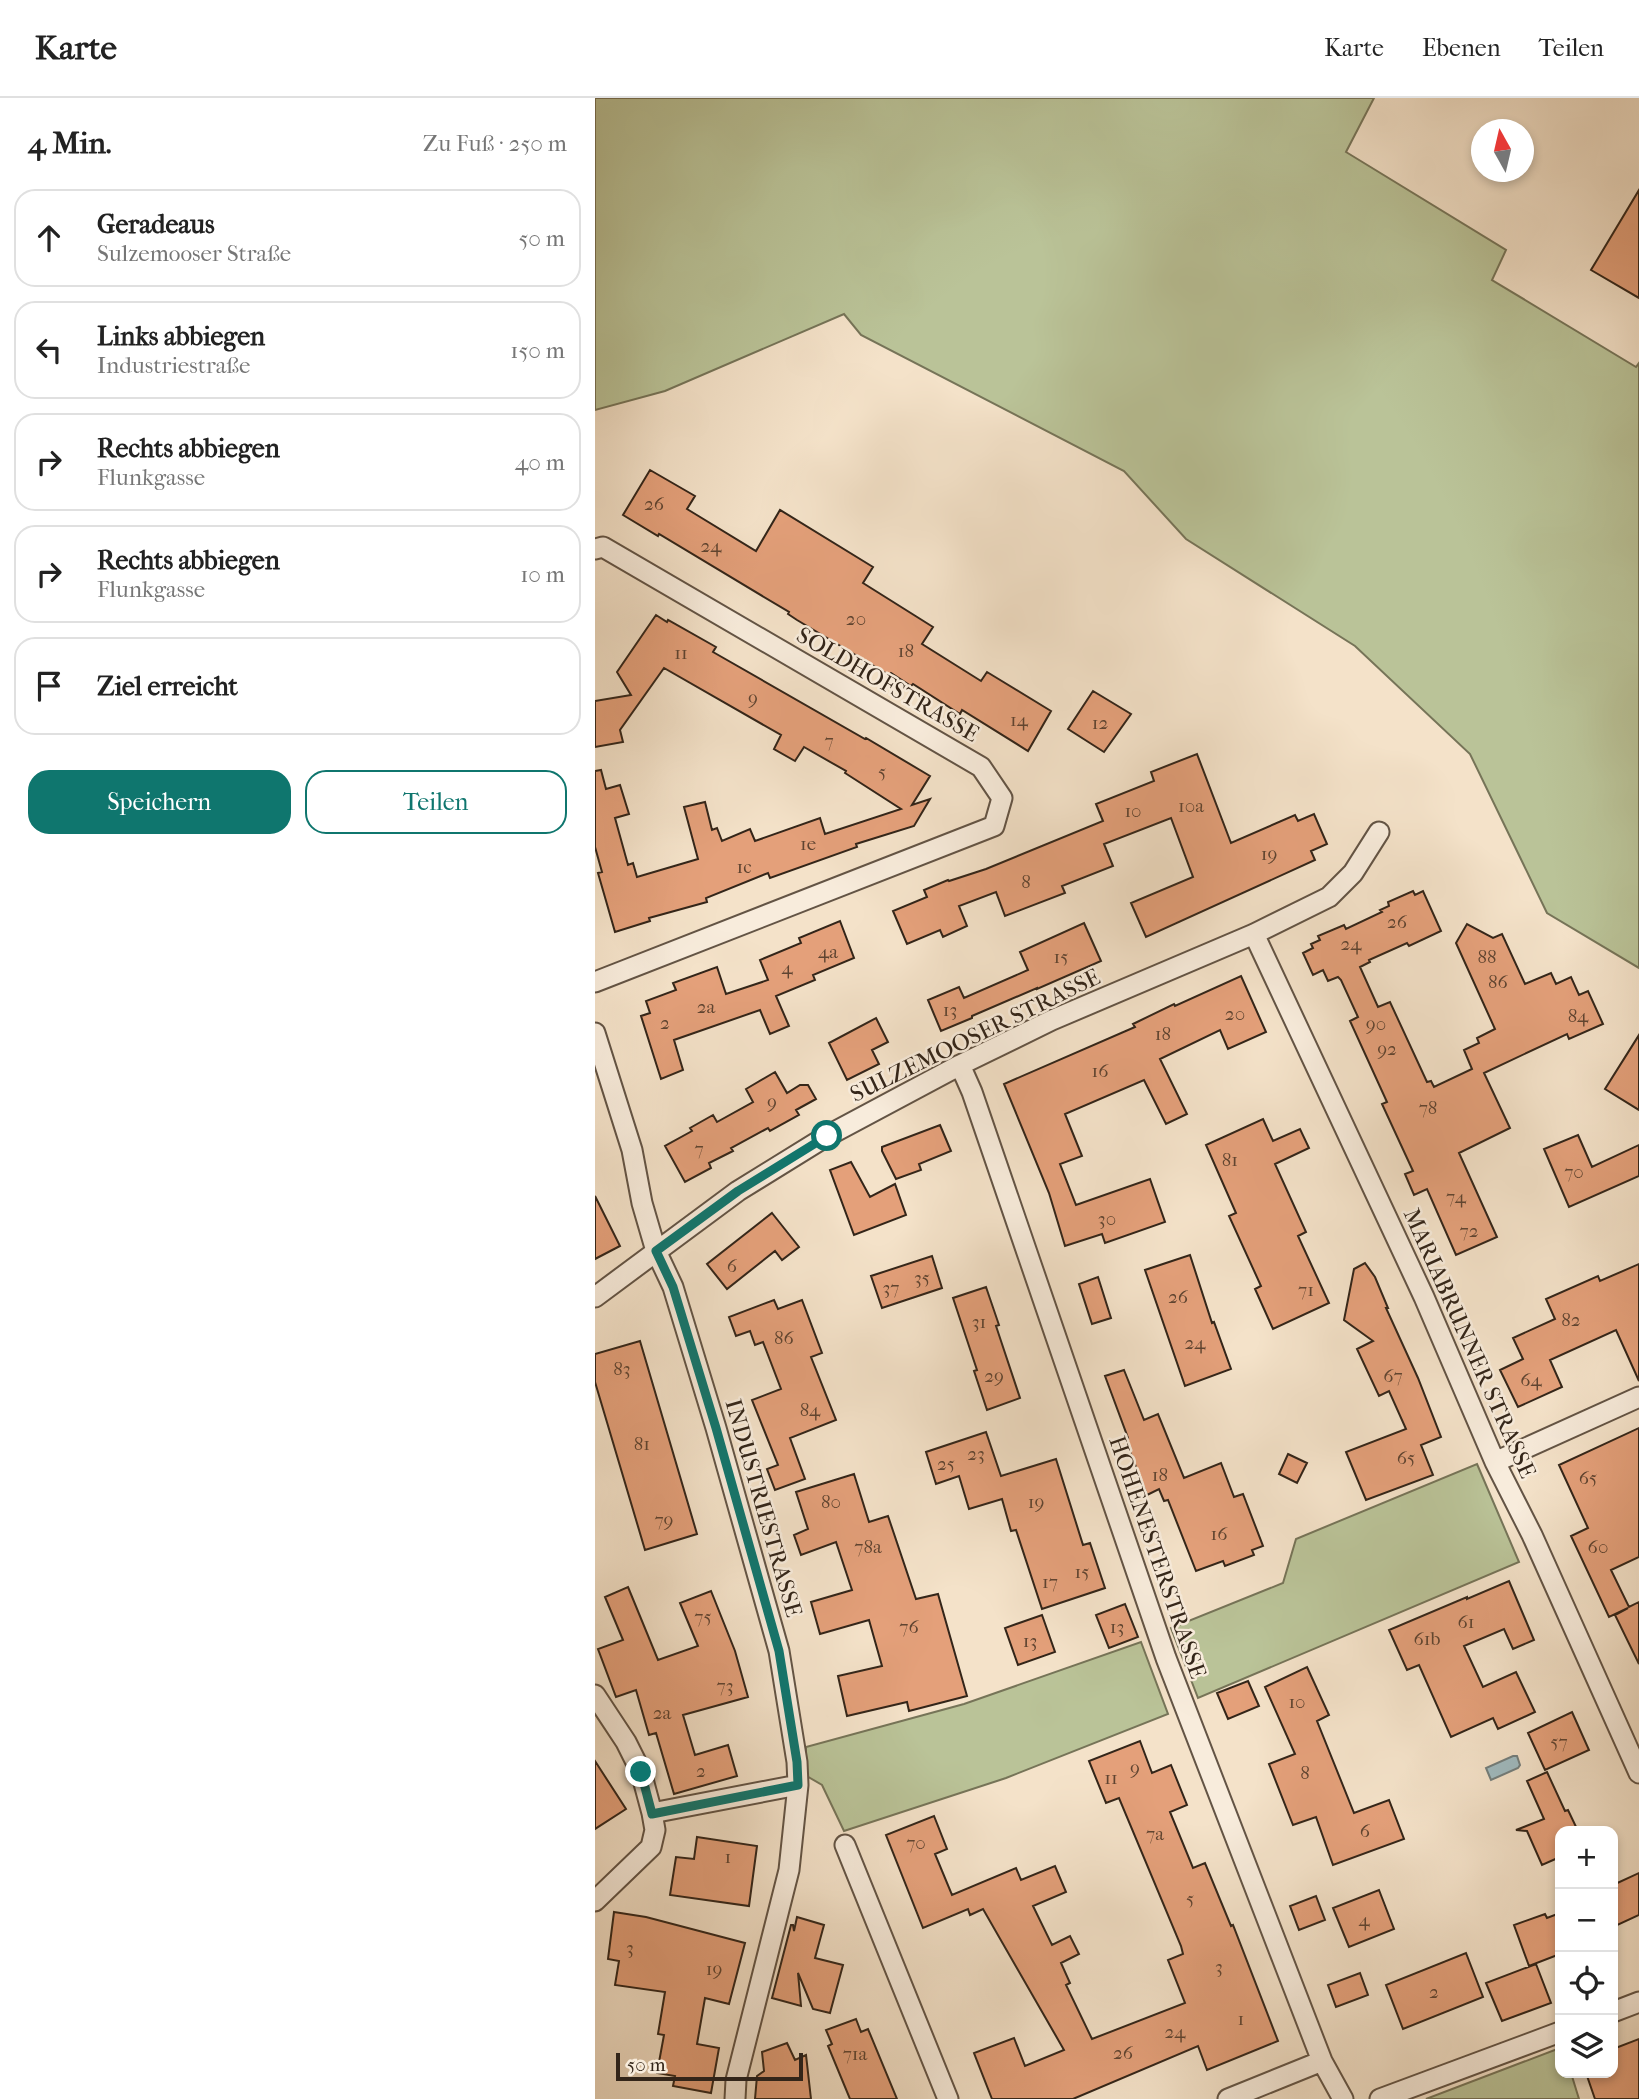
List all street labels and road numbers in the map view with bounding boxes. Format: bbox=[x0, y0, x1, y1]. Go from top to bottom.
street label: SOLDHOFSTRASSE bbox=[792, 621, 984, 748]
street label: SULZEMOOSER STRASSE bbox=[846, 963, 1105, 1108]
street label: MARIABRUNNER STRASSE bbox=[1398, 1204, 1541, 1482]
street label: INDUSTRIESTRASSE bbox=[719, 1396, 808, 1620]
street label: HOHENESTERSTRASSE bbox=[1103, 1432, 1212, 1682]

